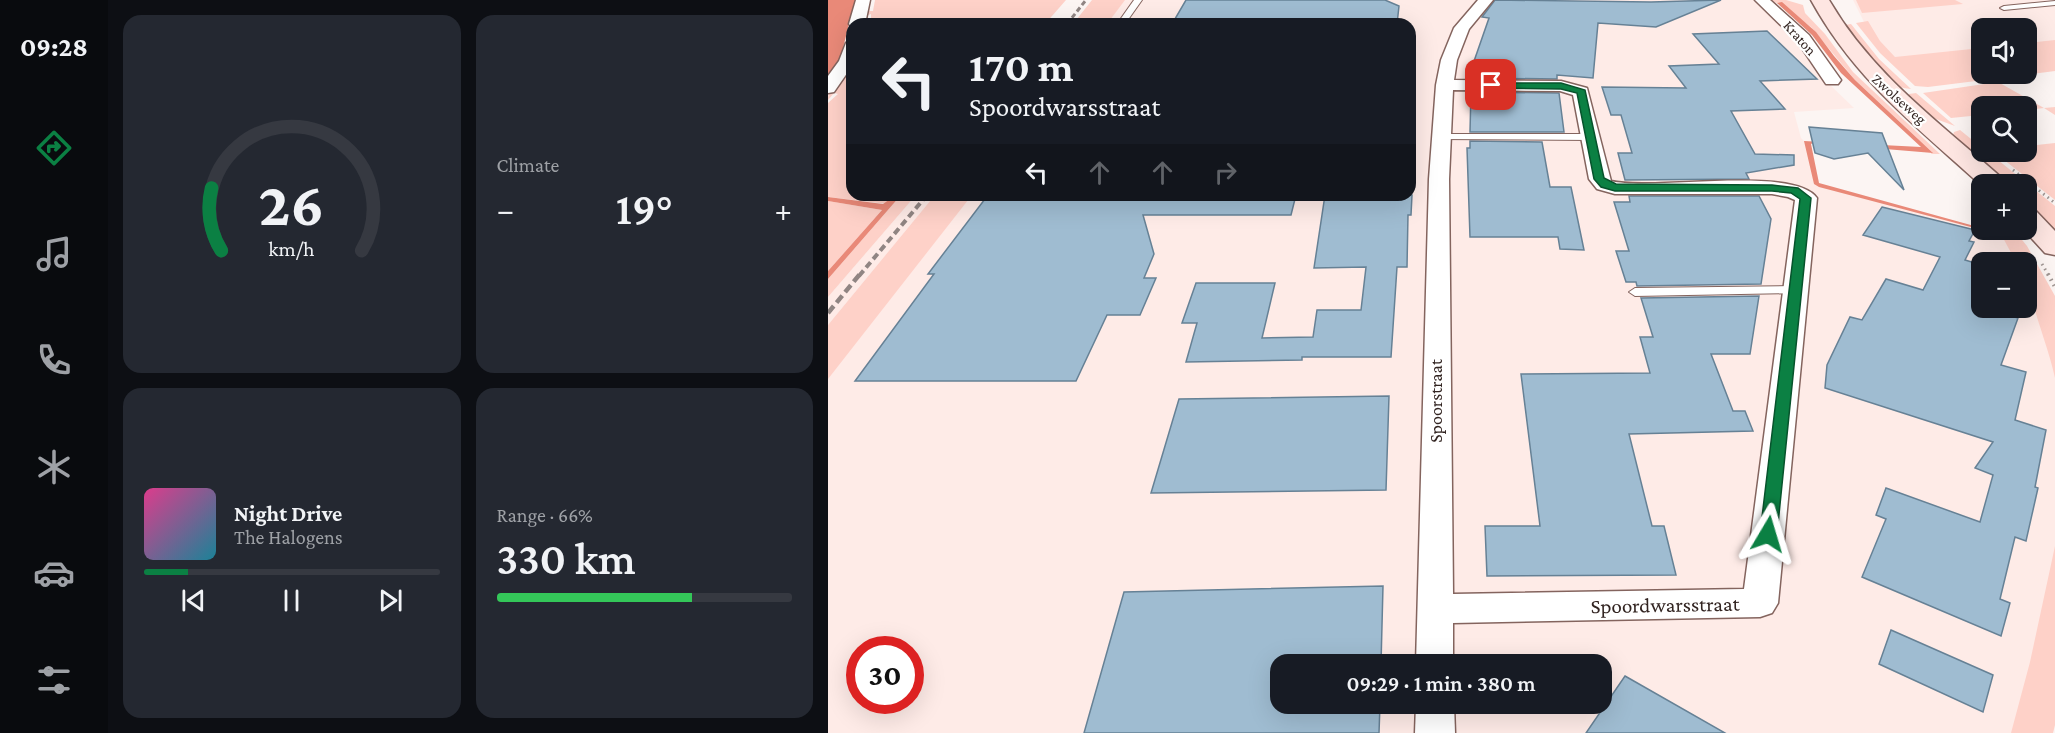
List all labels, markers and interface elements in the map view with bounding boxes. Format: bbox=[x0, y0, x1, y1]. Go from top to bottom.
street label: Kraton bbox=[1780, 17, 1820, 59]
map controls bbox=[1971, 18, 2037, 318]
button: sound bbox=[1971, 18, 2037, 84]
text: 09:28 bbox=[20, 32, 88, 62]
icon: left bbox=[870, 42, 948, 120]
text: 170 m bbox=[969, 43, 1074, 90]
pin bbox=[1465, 59, 1516, 110]
icon: arrive bbox=[1474, 68, 1507, 101]
street label: Zwolseweg bbox=[1868, 71, 1929, 128]
text: Spoordwarsstraat bbox=[969, 92, 1161, 122]
button: search bbox=[1971, 96, 2037, 162]
icon: directions bbox=[33, 127, 75, 169]
text: Climate bbox=[497, 154, 559, 176]
icon: left bbox=[1020, 156, 1053, 189]
icon: ahead bbox=[1083, 156, 1116, 189]
icon: ahead bbox=[1146, 156, 1179, 189]
icon: right bbox=[1209, 156, 1242, 189]
text: 26 bbox=[259, 169, 325, 238]
button: + bbox=[1971, 174, 2037, 240]
text: 19° bbox=[616, 184, 673, 234]
text: − bbox=[497, 191, 514, 228]
text: + bbox=[775, 191, 792, 228]
icon: music bbox=[33, 233, 75, 275]
text: km/h bbox=[269, 237, 315, 261]
button: − bbox=[1971, 252, 2037, 318]
icon: phone bbox=[33, 339, 75, 381]
street label: Spoorstraat bbox=[1426, 358, 1446, 443]
icon: climate bbox=[33, 446, 75, 488]
text: Night Drive bbox=[234, 501, 342, 526]
position arrow bbox=[1736, 502, 1800, 566]
text: Range · 66% bbox=[497, 504, 593, 526]
text: The Halogens bbox=[234, 526, 343, 548]
text: 330 km bbox=[497, 534, 636, 584]
icon: car bbox=[33, 552, 75, 594]
icon: previous bbox=[177, 584, 210, 617]
icon: pause bbox=[275, 584, 308, 617]
icon: next bbox=[374, 584, 407, 617]
street label: Spoordwarsstraat bbox=[1590, 592, 1741, 618]
speed limit sign: 30 bbox=[846, 636, 924, 714]
icon: filters bbox=[33, 659, 75, 701]
text: 09:29 · 1 min · 380 m bbox=[1346, 671, 1536, 696]

